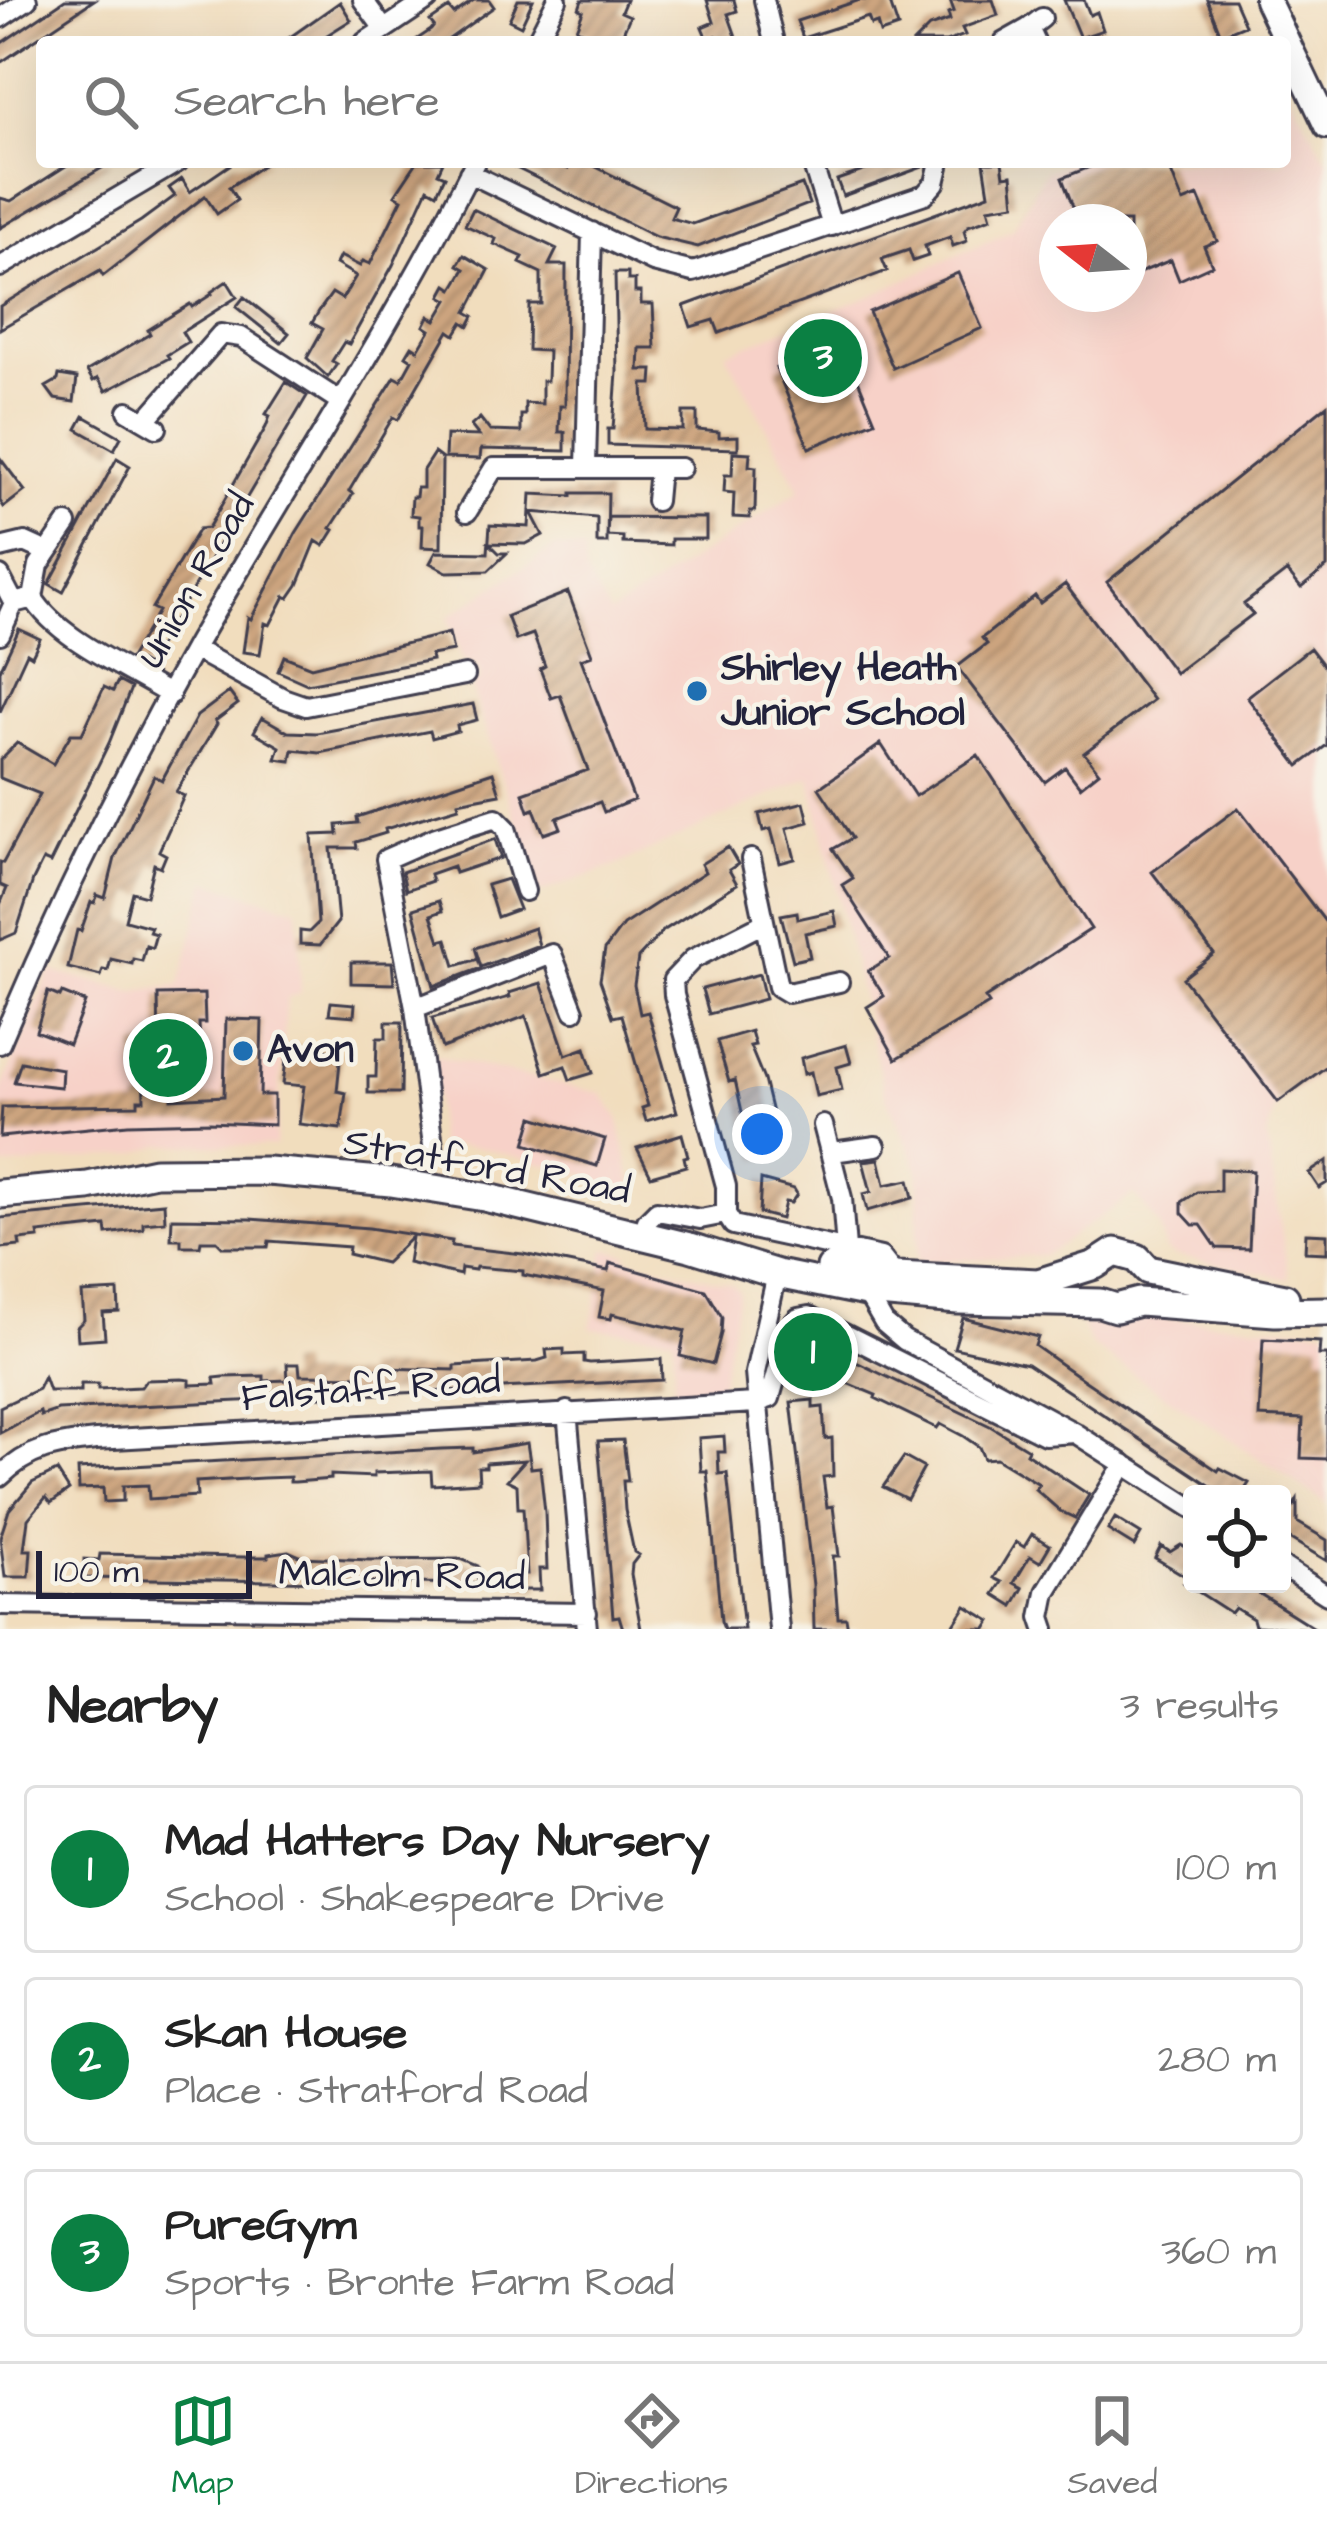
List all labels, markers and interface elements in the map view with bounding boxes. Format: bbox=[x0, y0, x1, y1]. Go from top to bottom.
search box bbox=[36, 36, 1291, 168]
icon: search bbox=[78, 69, 144, 135]
text: Search here bbox=[174, 71, 440, 133]
north arrow bbox=[1039, 204, 1147, 312]
pin: 3 bbox=[784, 313, 862, 403]
street label: Union Road bbox=[125, 484, 269, 678]
place label: Shirley Heath Junior School bbox=[720, 642, 965, 741]
marker: Shirley Heath Junior School bbox=[684, 678, 710, 704]
pin: 2 bbox=[129, 1013, 207, 1103]
place label: Avon bbox=[267, 1024, 354, 1078]
marker: Avon bbox=[230, 1038, 256, 1064]
your location bbox=[732, 1104, 792, 1164]
street label: Stratford Road bbox=[340, 1115, 634, 1219]
pin: 1 bbox=[774, 1307, 852, 1397]
street label: Falstaff Road bbox=[240, 1354, 502, 1426]
map controls bbox=[1183, 1485, 1291, 1593]
button: locate bbox=[1183, 1485, 1291, 1593]
scale bar bbox=[36, 1545, 252, 1598]
street label: Malcolm Road bbox=[278, 1547, 526, 1605]
text: 100 m bbox=[54, 1549, 139, 1595]
text: Nearby bbox=[48, 1672, 218, 1743]
text: 3 results bbox=[1120, 1680, 1279, 1734]
text: Mad Hatters Day Nursery bbox=[165, 1811, 710, 1873]
text: 1 bbox=[88, 1842, 93, 1896]
text: 100 m bbox=[1176, 1842, 1276, 1896]
text: School · Shakespeare Drive bbox=[165, 1873, 665, 1927]
text: Skan House bbox=[165, 2003, 407, 2065]
text: 2 bbox=[79, 2034, 101, 2088]
text: 280 m bbox=[1158, 2034, 1276, 2088]
text: Place · Stratford Road bbox=[165, 2065, 588, 2119]
text: PureGym bbox=[165, 2195, 357, 2257]
text: 3 bbox=[80, 2226, 100, 2280]
text: 360 m bbox=[1161, 2226, 1276, 2280]
text: Sports · Bronte Farm Road bbox=[165, 2257, 674, 2311]
tab: Map bbox=[170, 2388, 236, 2506]
tab: Directions bbox=[575, 2388, 728, 2506]
tab: Saved bbox=[1067, 2388, 1157, 2506]

